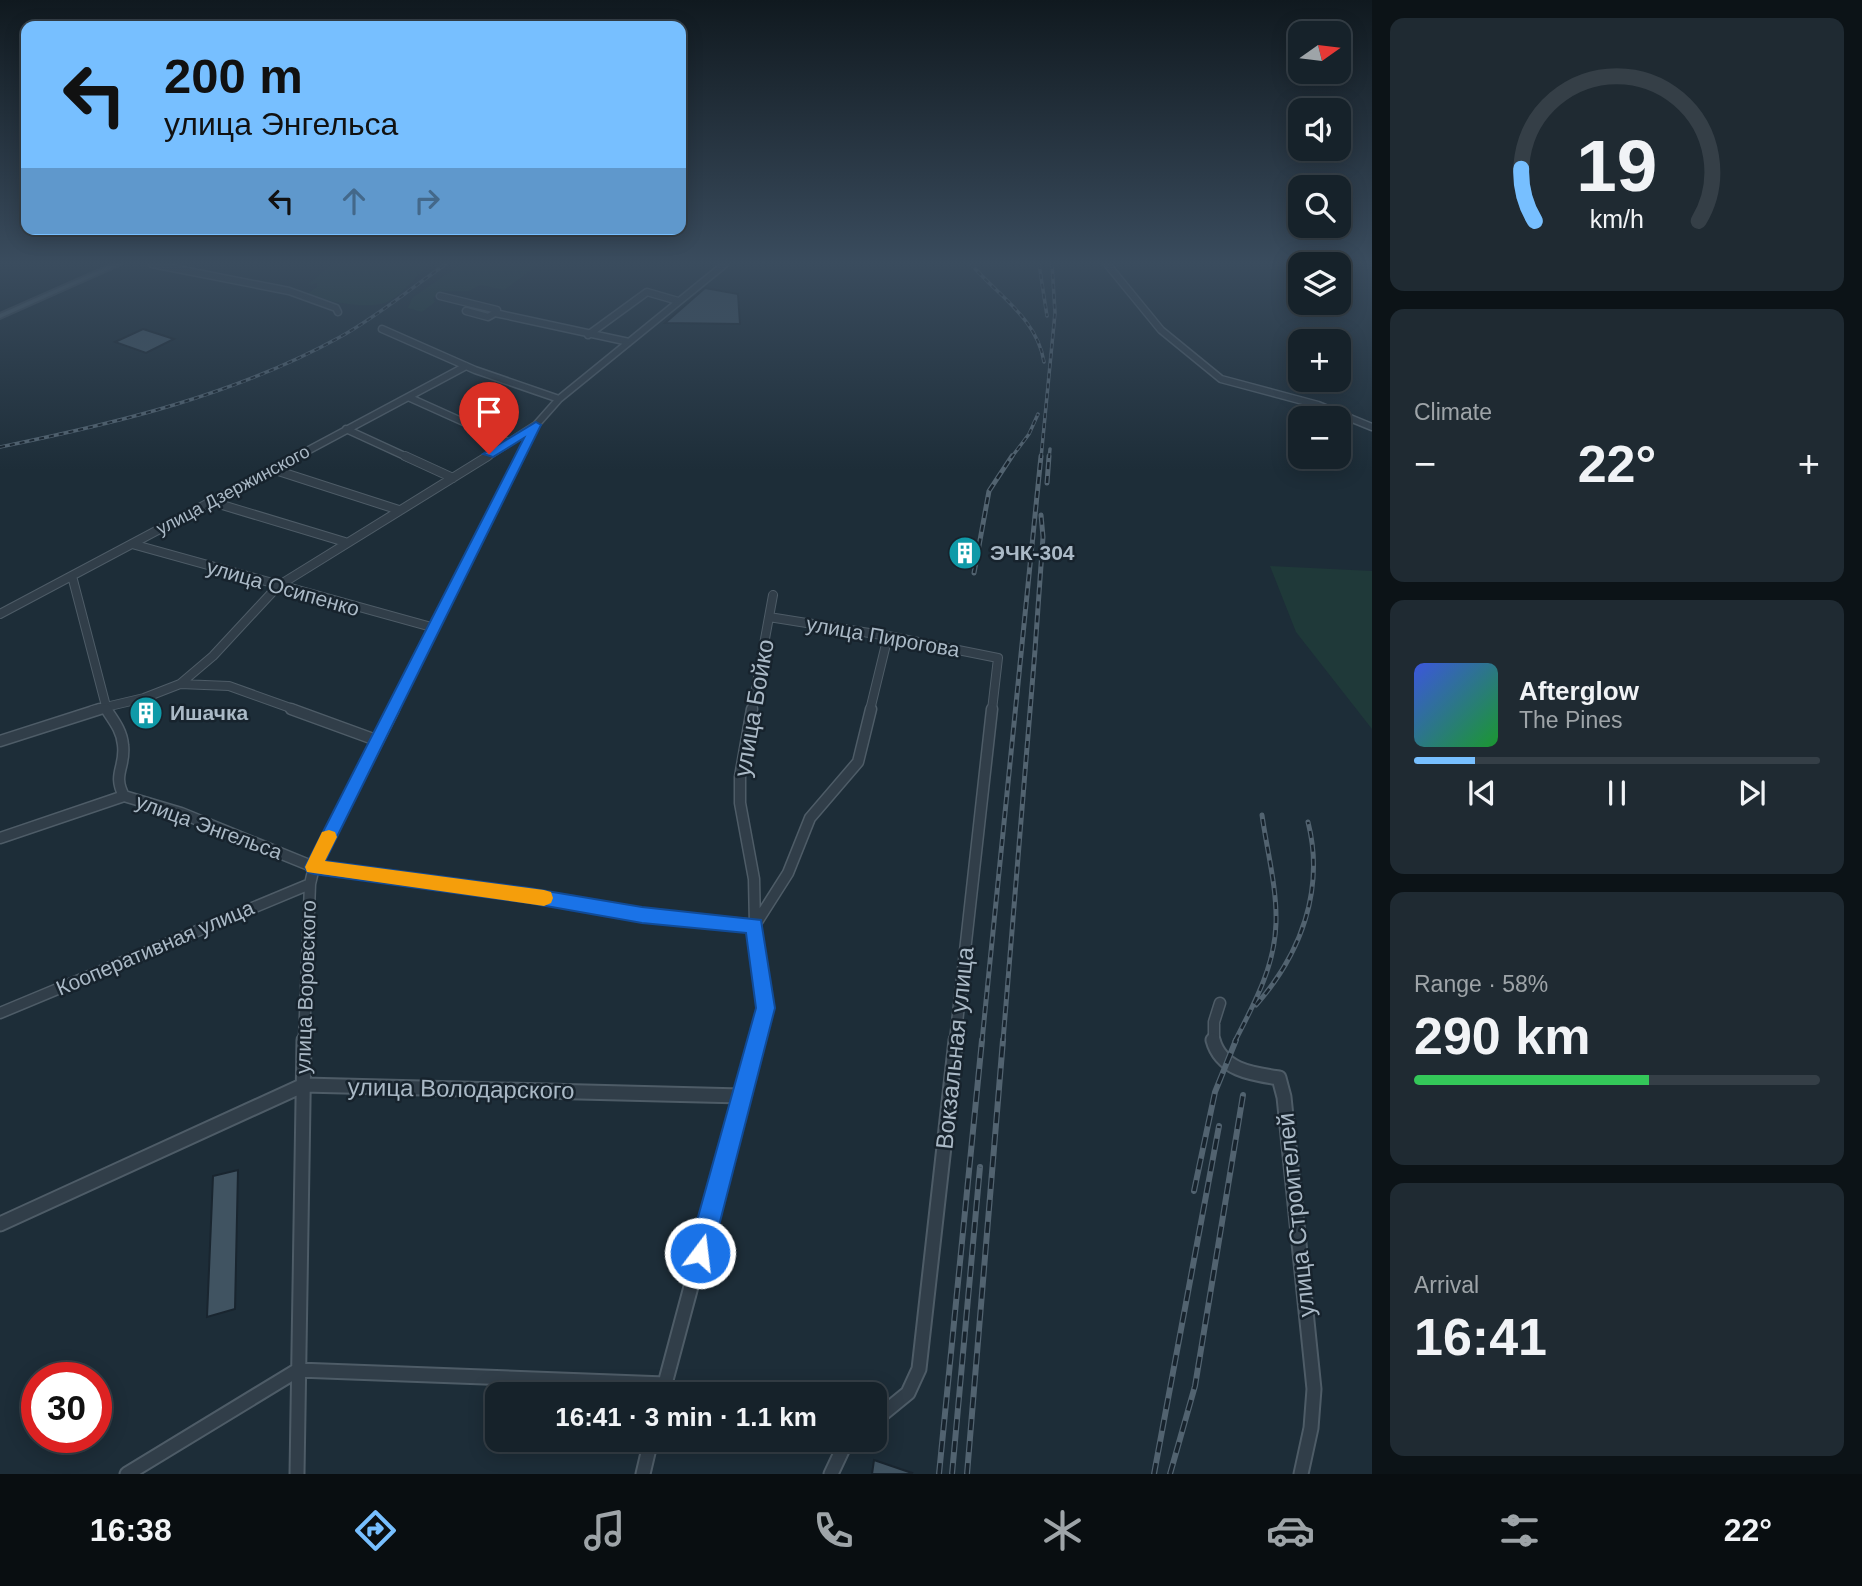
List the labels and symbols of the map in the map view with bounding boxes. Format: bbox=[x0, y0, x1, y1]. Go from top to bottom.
north arrow bbox=[1288, 21, 1351, 84]
pin bbox=[459, 382, 519, 454]
street label: улица Дзержинского bbox=[153, 441, 313, 539]
building icon: ЭЧК-304 bbox=[946, 534, 984, 572]
place label: ЭЧК-304 bbox=[990, 541, 1075, 564]
street label: улица Осипенко bbox=[204, 555, 362, 620]
street label: улица Пирогова bbox=[805, 612, 962, 661]
street label: улица Бойко bbox=[728, 637, 779, 779]
building icon: Ишачка bbox=[127, 694, 165, 732]
place label: Ишачка bbox=[170, 701, 248, 724]
street label: улица Энгельса bbox=[133, 789, 286, 864]
street label: Кооперативная улица bbox=[53, 895, 257, 1000]
street label: улица Воровского bbox=[291, 900, 320, 1074]
street label: Вокзальная улица bbox=[930, 945, 979, 1150]
street label: улица Володарского bbox=[347, 1073, 575, 1104]
street label: улица Строителей bbox=[1271, 1112, 1320, 1318]
position arrow bbox=[663, 1216, 737, 1290]
speed limit sign: 30 bbox=[21, 1362, 112, 1453]

